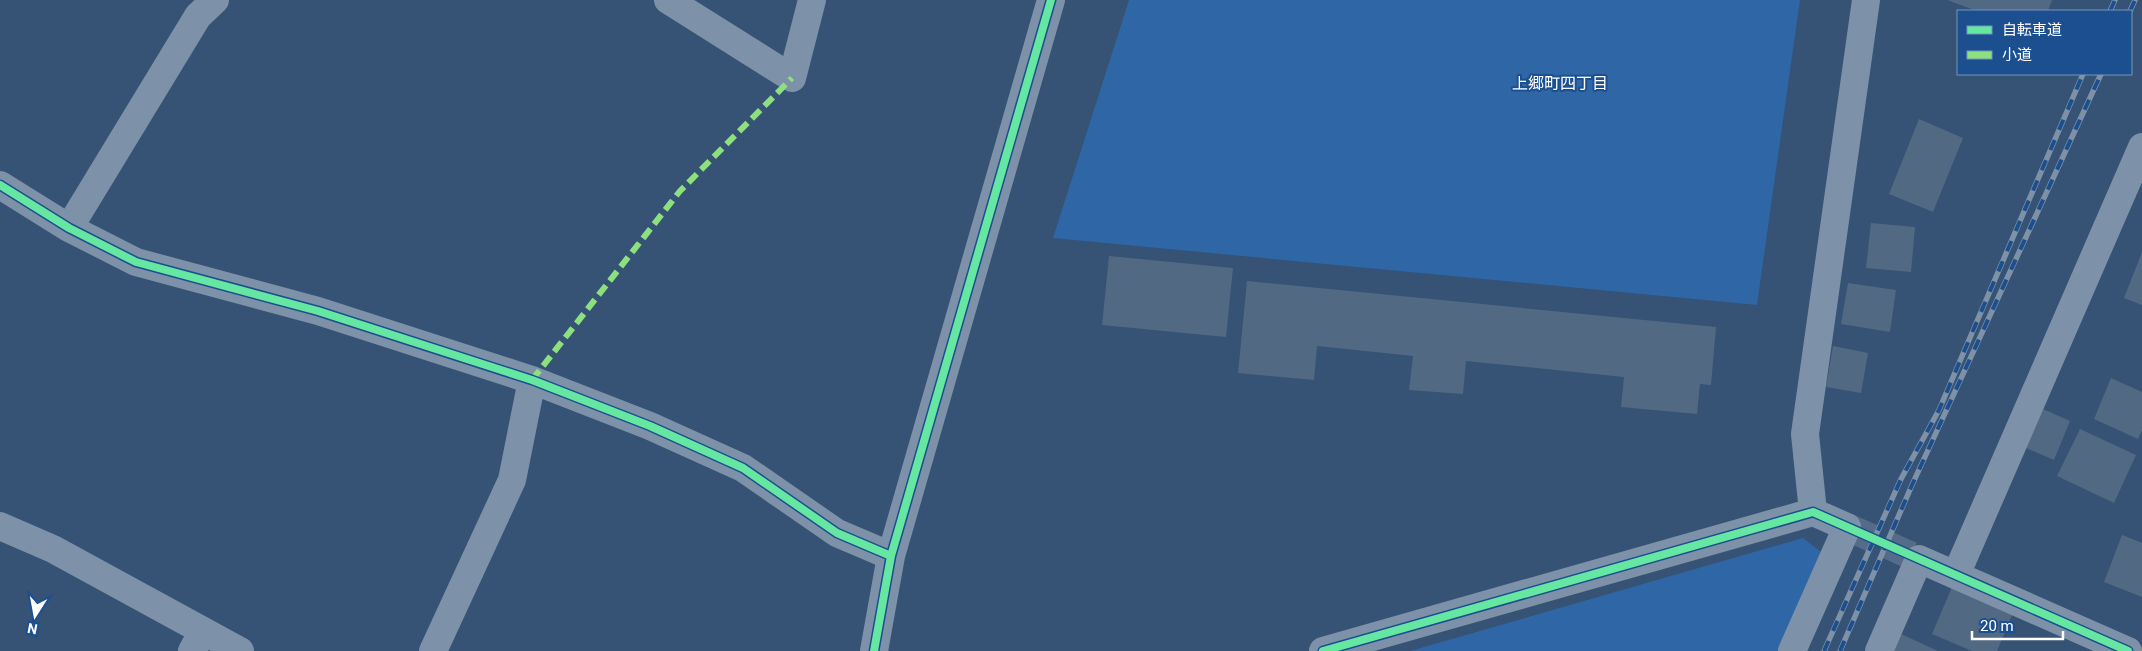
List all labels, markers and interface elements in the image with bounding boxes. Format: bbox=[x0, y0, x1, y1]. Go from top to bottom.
legend bbox=[1957, 10, 2132, 75]
text: 自転車道 bbox=[2002, 21, 2062, 39]
text: 小道 bbox=[2002, 46, 2032, 64]
district label: 上郷町四丁目 bbox=[1512, 74, 1608, 93]
north arrow bbox=[10, 591, 60, 641]
scale bar bbox=[1972, 608, 2063, 640]
text: 20 m bbox=[1980, 617, 2014, 635]
text: N bbox=[26, 620, 39, 638]

